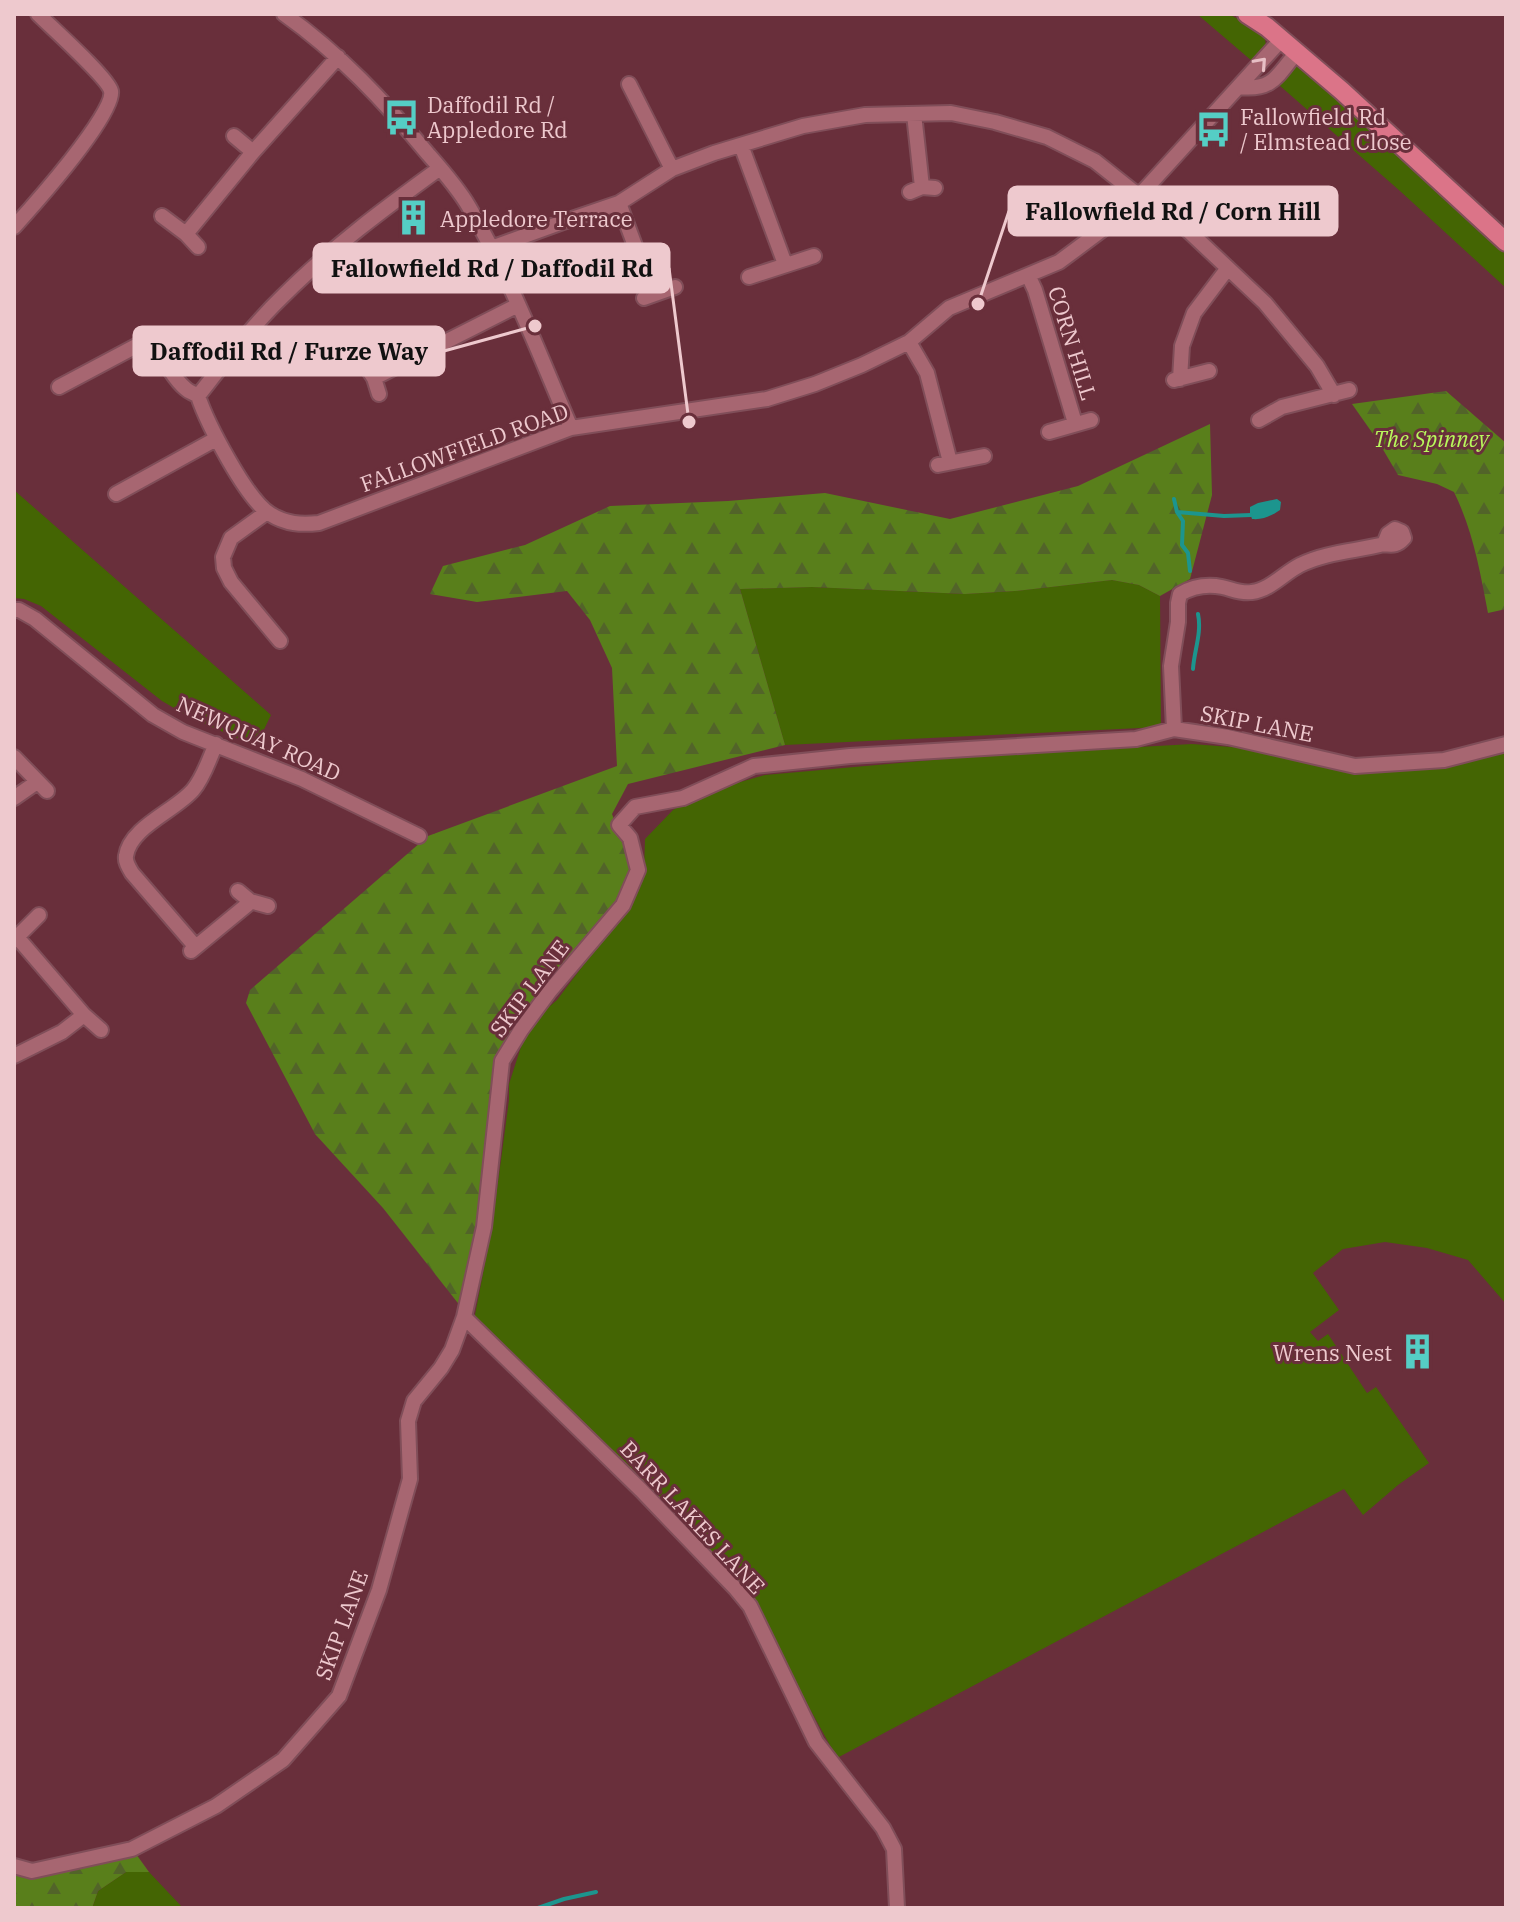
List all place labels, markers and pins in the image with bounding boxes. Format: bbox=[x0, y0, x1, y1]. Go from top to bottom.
place label: Daffodil Rd / Appledore Rd bbox=[427, 90, 568, 144]
bus stop icon: Daffodil Rd / Appledore Rd bbox=[382, 98, 420, 136]
place label: Fallowfield Rd / Elmstead Close bbox=[1240, 102, 1412, 156]
bus stop icon: Fallowfield Rd / Elmstead Close bbox=[1195, 110, 1233, 148]
callout: Fallowfield Rd / Corn Hill bbox=[1009, 187, 1337, 235]
building icon: Appledore Terrace bbox=[395, 199, 433, 237]
place label: Appledore Terrace bbox=[440, 204, 632, 233]
callout: Fallowfield Rd / Daffodil Rd bbox=[314, 244, 669, 292]
callout: Daffodil Rd / Furze Way bbox=[134, 327, 444, 375]
building icon: Wrens Nest bbox=[1399, 1333, 1437, 1371]
place label: Wrens Nest bbox=[1273, 1338, 1392, 1367]

